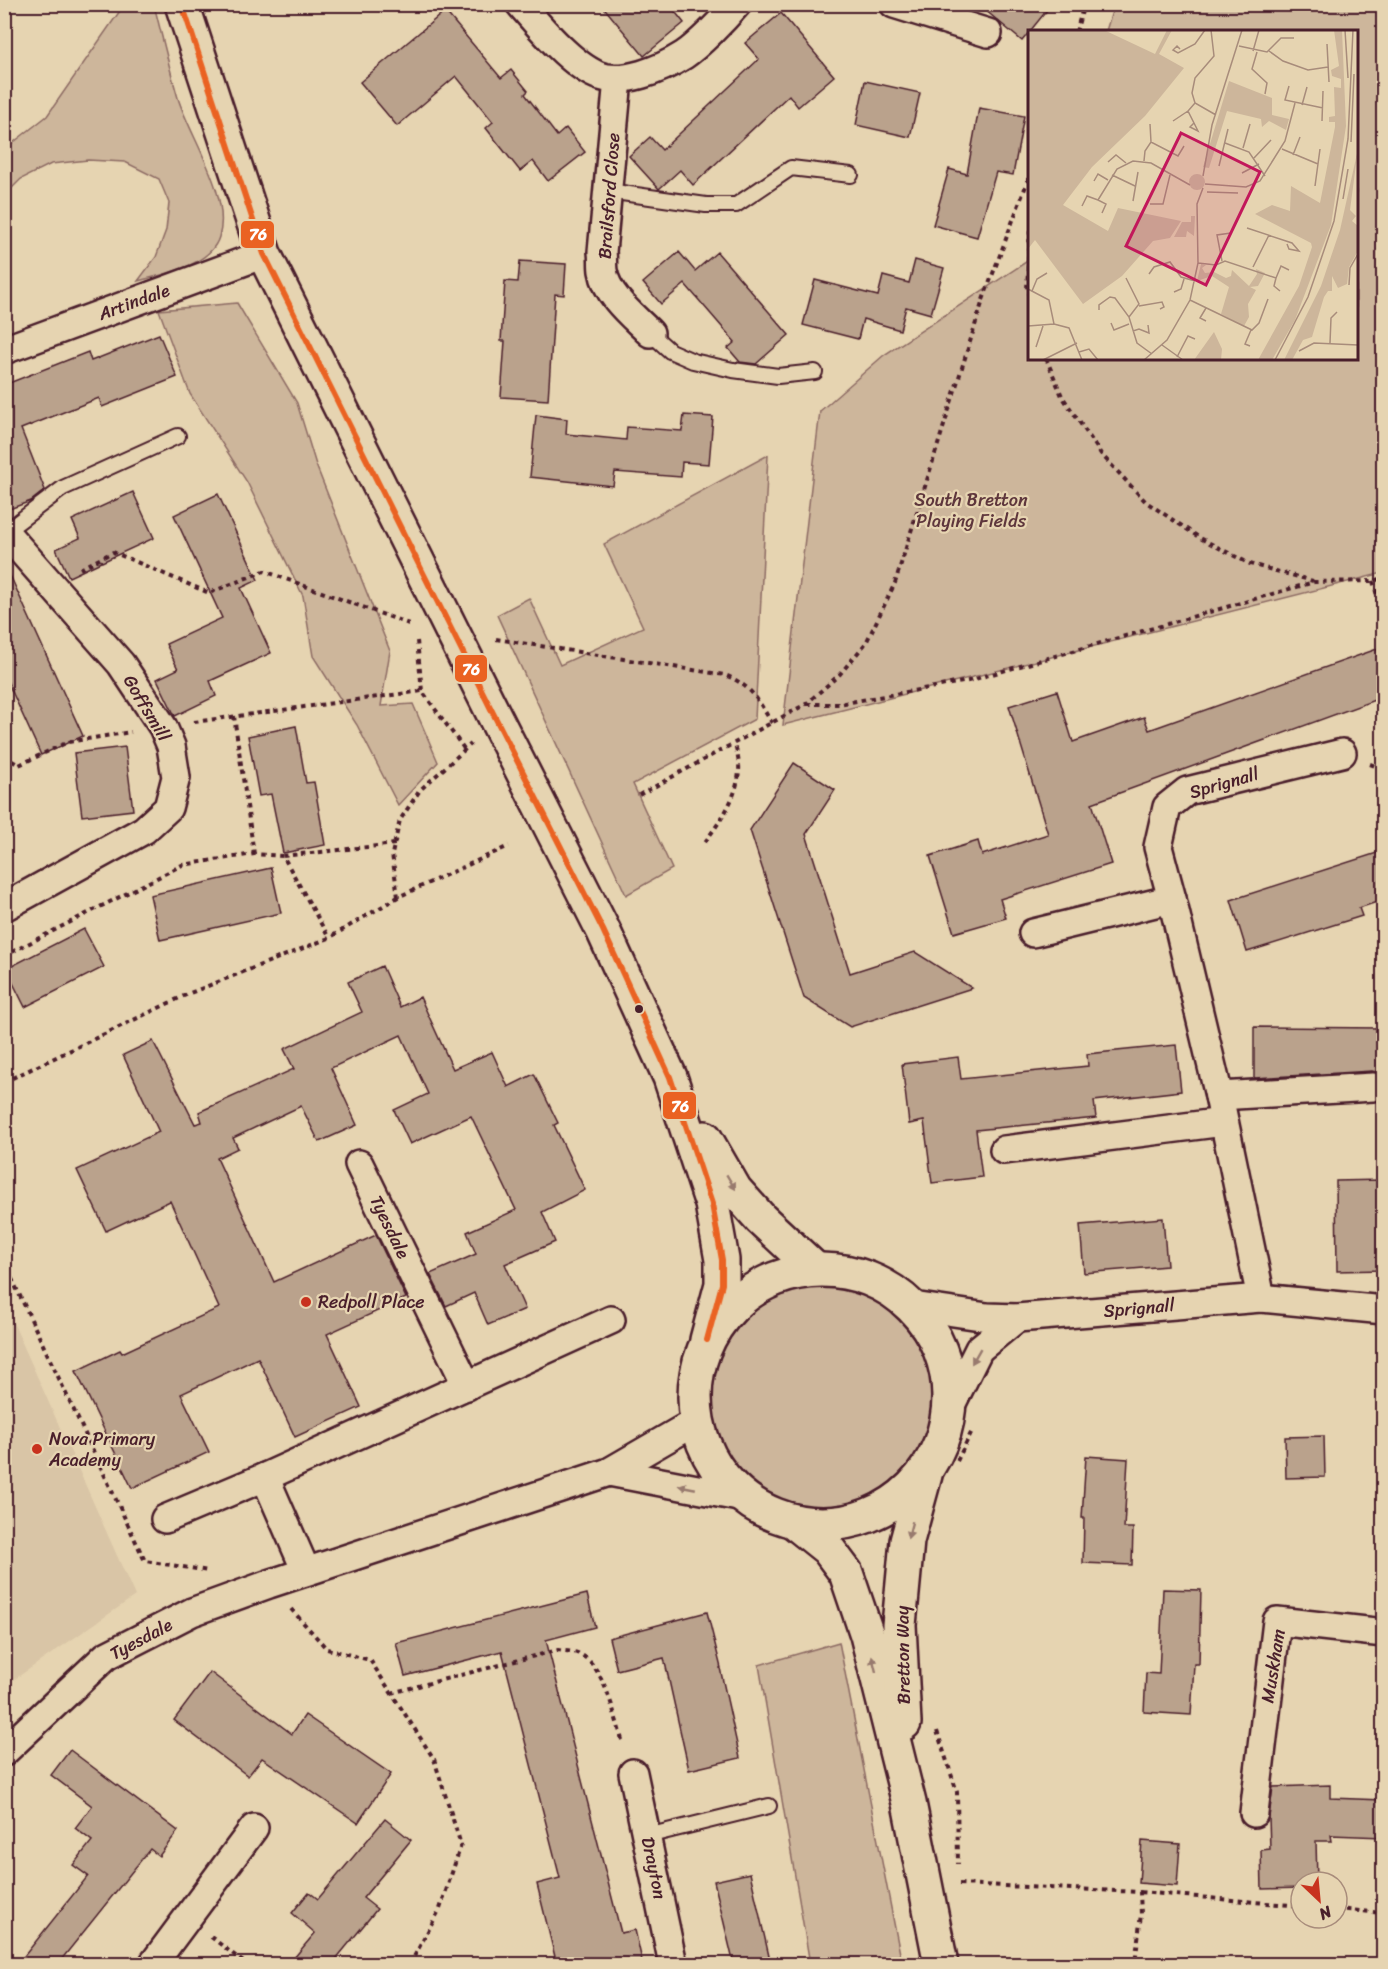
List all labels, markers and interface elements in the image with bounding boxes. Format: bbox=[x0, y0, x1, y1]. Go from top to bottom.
inset map bbox=[1028, 30, 1358, 360]
street label: Brailsford Close bbox=[589, 132, 629, 260]
line badge: 76 bbox=[240, 220, 275, 249]
text: 76 bbox=[249, 220, 267, 249]
street label: Artindale bbox=[93, 274, 175, 330]
park label: South Bretton Playing Fields bbox=[914, 484, 1028, 537]
line badge: 76 bbox=[454, 654, 488, 683]
text: 76 bbox=[462, 655, 480, 684]
street label: Goffsmill bbox=[114, 668, 180, 749]
street label: Sprignall bbox=[1185, 758, 1263, 808]
unlabelled marker bbox=[633, 1003, 645, 1015]
line badge: 76 bbox=[662, 1091, 697, 1120]
text: 76 bbox=[671, 1092, 689, 1121]
one-way arrow bbox=[725, 1174, 736, 1190]
street label: Tyesdale bbox=[361, 1190, 419, 1265]
place label: Redpoll Place bbox=[318, 1286, 425, 1318]
street label: Sprignall bbox=[1102, 1289, 1177, 1327]
marker: Redpoll Place bbox=[299, 1295, 313, 1309]
one-way arrow bbox=[971, 1348, 982, 1365]
place label: Nova Primary Academy bbox=[48, 1423, 156, 1476]
marker: Nova Primary Academy bbox=[30, 1442, 44, 1456]
one-way arrow bbox=[677, 1482, 696, 1491]
one-way arrow bbox=[905, 1521, 914, 1539]
street label: Bretton Way bbox=[886, 1605, 920, 1705]
street label: Tyesdale bbox=[104, 1609, 179, 1669]
street label: Muskham bbox=[1251, 1627, 1295, 1705]
one-way arrow bbox=[869, 1655, 879, 1674]
street label: Drayton bbox=[632, 1834, 676, 1902]
north arrow bbox=[1289, 1870, 1349, 1930]
text: N bbox=[1313, 1897, 1338, 1929]

